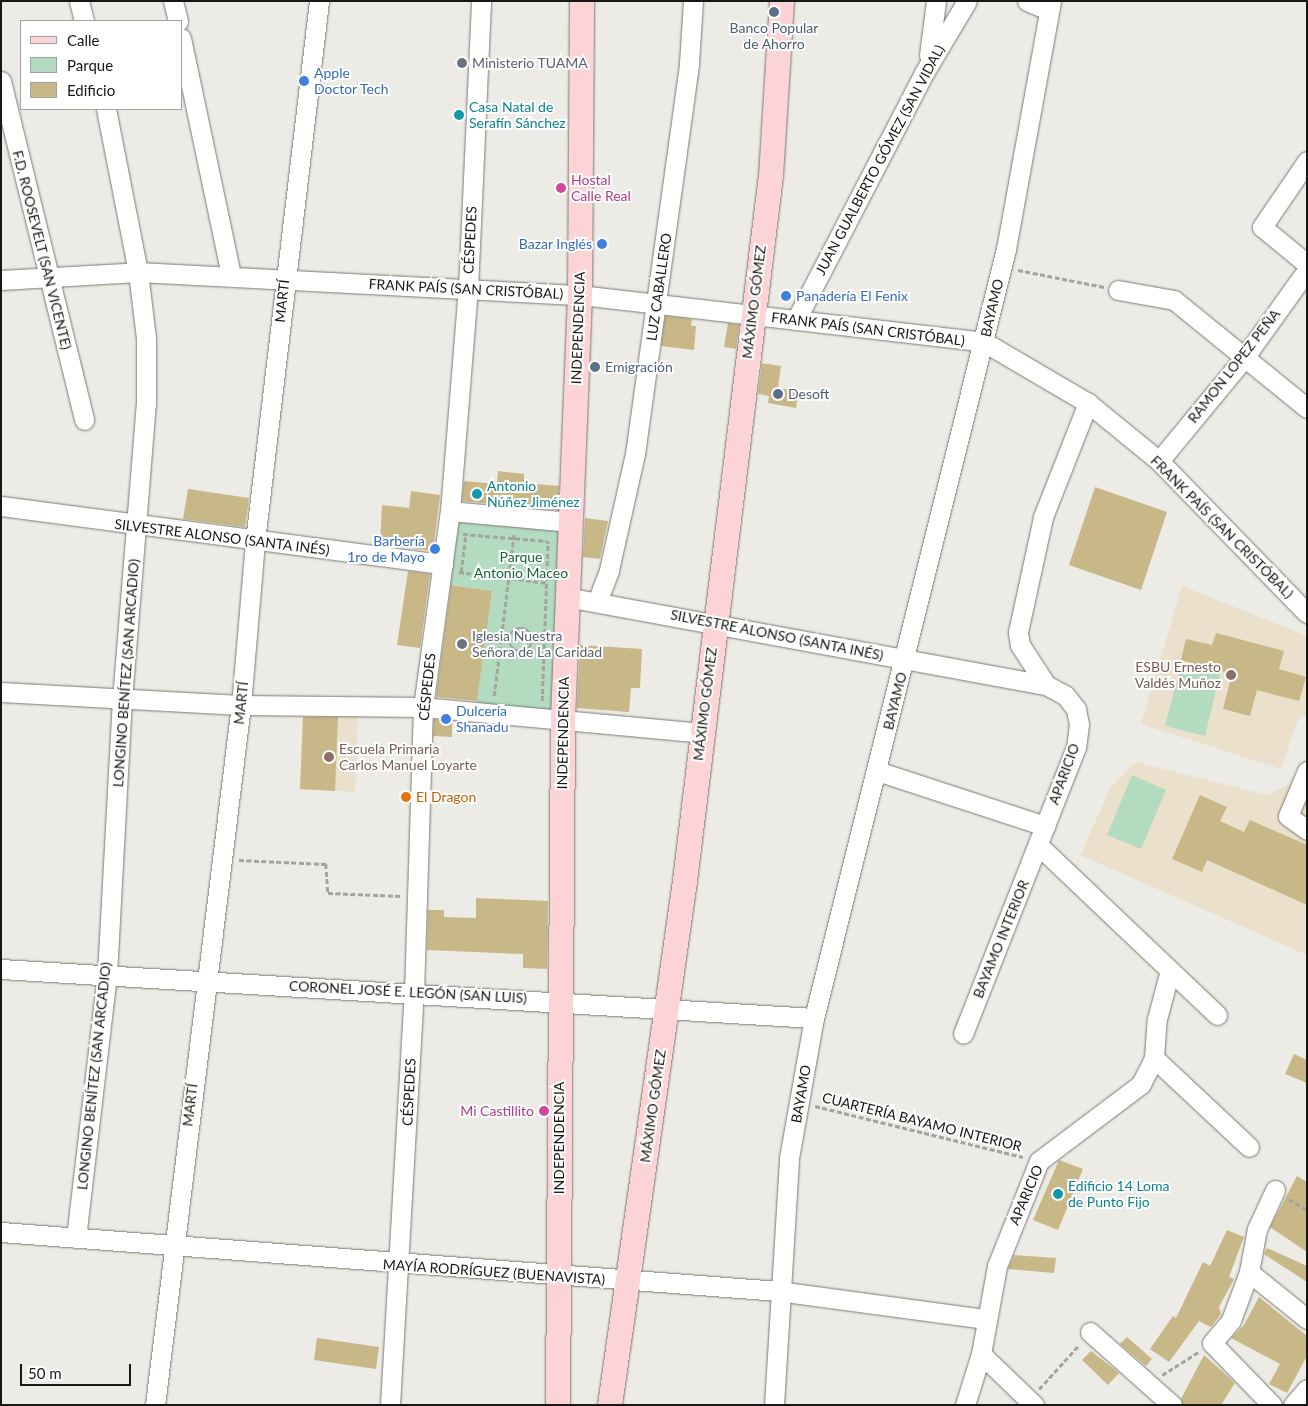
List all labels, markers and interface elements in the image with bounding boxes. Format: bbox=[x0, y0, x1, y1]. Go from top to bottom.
marker: Banco Popular de Ahorro bbox=[768, 6, 780, 18]
legend bbox=[20, 20, 182, 110]
place label: Banco Popular de Ahorro bbox=[730, 20, 818, 52]
text: Calle bbox=[67, 31, 99, 49]
street label: JUAN GUALBERTO GÓMEZ (SAN VIDAL) bbox=[812, 42, 948, 278]
place label: Ministerio TUAMA bbox=[472, 55, 588, 71]
text: Parque bbox=[67, 56, 113, 74]
marker: Ministerio TUAMA bbox=[456, 57, 468, 69]
place label: Apple Doctor Tech bbox=[314, 65, 389, 98]
marker: Apple Doctor Tech bbox=[298, 75, 310, 87]
text: Edificio bbox=[67, 81, 115, 99]
place label: Casa Natal de Serafín Sánchez bbox=[469, 99, 566, 132]
marker: Casa Natal de Serafín Sánchez bbox=[453, 109, 465, 121]
street label: F.D. ROOSEVELT (SAN VICENTE) bbox=[9, 148, 75, 352]
place label: Hostal Calle Real bbox=[571, 172, 631, 204]
marker: Hostal Calle Real bbox=[555, 182, 567, 194]
street label: CÉSPEDES bbox=[460, 206, 480, 274]
street label: LUZ CABALLERO bbox=[643, 232, 675, 342]
place label: Bazar Inglés bbox=[518, 236, 592, 252]
marker: Bazar Inglés bbox=[596, 238, 608, 250]
street label: MÁXIMO GÓMEZ bbox=[739, 244, 769, 360]
street label: INDEPENDENCIA bbox=[568, 271, 588, 385]
street label: FRANK PAÍS (SAN CRISTÓBAL) bbox=[368, 276, 564, 302]
street label: BAYAMO bbox=[977, 277, 1007, 339]
street label: MARTÍ bbox=[271, 279, 293, 323]
place label: Panadería El Fenix bbox=[796, 288, 908, 304]
marker: Panadería El Fenix bbox=[780, 290, 792, 302]
street label: RAMON LOPEZ PEÑA bbox=[1184, 306, 1284, 426]
street label: FRANK PAÍS (SAN CRISTÓBAL) bbox=[770, 309, 966, 349]
place label: Emigración bbox=[605, 359, 673, 375]
marker: Emigración bbox=[589, 361, 601, 373]
place label: Desoft bbox=[788, 386, 829, 402]
marker: Desoft bbox=[772, 388, 784, 400]
street label: FRANK PAÍS (SAN CRISTÓBAL) bbox=[1147, 452, 1297, 602]
place label: Antonio Núñez Jiménez bbox=[487, 478, 580, 511]
marker: Antonio Núñez Jiménez bbox=[471, 488, 483, 500]
street label: SILVESTRE ALONSO (SANTA INÉS) bbox=[113, 515, 331, 559]
place label: Barbería 1ro de Mayo bbox=[347, 533, 425, 566]
marker: Barbería 1ro de Mayo bbox=[429, 543, 441, 555]
park label: Parque Antonio Maceo bbox=[474, 549, 568, 582]
street label: LONGINO BENÍTEZ (SAN ARCADIO) bbox=[110, 558, 142, 788]
street label: SILVESTRE ALONSO (SANTA INÉS) bbox=[669, 606, 885, 664]
place label: Iglesia Nuestra Señora de La Caridad bbox=[472, 628, 602, 660]
marker: Iglesia Nuestra Señora de La Caridad bbox=[456, 638, 468, 650]
street label: MÁXIMO GÓMEZ bbox=[690, 646, 720, 762]
street label: CÉSPEDES bbox=[415, 652, 439, 722]
place label: ESBU Ernesto Valdés Muñoz bbox=[1135, 659, 1221, 692]
marker: ESBU Ernesto Valdés Muñoz bbox=[1225, 669, 1237, 681]
street label: BAYAMO bbox=[880, 670, 910, 732]
street label: INDEPENDENCIA bbox=[554, 677, 572, 789]
street label: MARTÍ bbox=[230, 681, 252, 725]
place label: Dulcería Shanadu bbox=[456, 703, 509, 736]
marker: Dulcería Shanadu bbox=[440, 713, 452, 725]
place label: Escuela Primaria Carlos Manuel Loyarte bbox=[339, 741, 477, 774]
street label: APARICIO bbox=[1045, 741, 1083, 807]
marker: Escuela Primaria Carlos Manuel Loyarte bbox=[323, 751, 335, 763]
place label: El Dragon bbox=[416, 789, 476, 805]
marker: El Dragon bbox=[400, 791, 412, 803]
street label: BAYAMO INTERIOR bbox=[970, 877, 1032, 1001]
street label: LONGINO BENÍTEZ (SAN ARCADIO) bbox=[74, 961, 114, 1191]
street label: CORONEL JOSÉ E. LEGÓN (SAN LUIS) bbox=[288, 977, 528, 1007]
street label: MÁXIMO GÓMEZ bbox=[637, 1048, 669, 1164]
street label: CÉSPEDES bbox=[399, 1058, 419, 1126]
street label: BAYAMO bbox=[788, 1064, 814, 1124]
street label: INDEPENDENCIA bbox=[551, 1082, 567, 1194]
street label: MARTÍ bbox=[179, 1083, 201, 1127]
street label: CUARTERÍA BAYAMO INTERIOR bbox=[820, 1089, 1024, 1155]
place label: Mi Castillito bbox=[460, 1103, 534, 1119]
marker: Mi Castillito bbox=[538, 1105, 550, 1117]
street label: APARICIO bbox=[1006, 1162, 1046, 1228]
place label: Edificio 14 Loma de Punto Fijo bbox=[1068, 1178, 1169, 1210]
marker: Edificio 14 Loma de Punto Fijo bbox=[1052, 1188, 1064, 1200]
street label: MAYÍA RODRÍGUEZ (BUENAVISTA) bbox=[382, 1256, 606, 1288]
scale bar bbox=[22, 1354, 134, 1386]
text: 50 m bbox=[28, 1364, 62, 1382]

